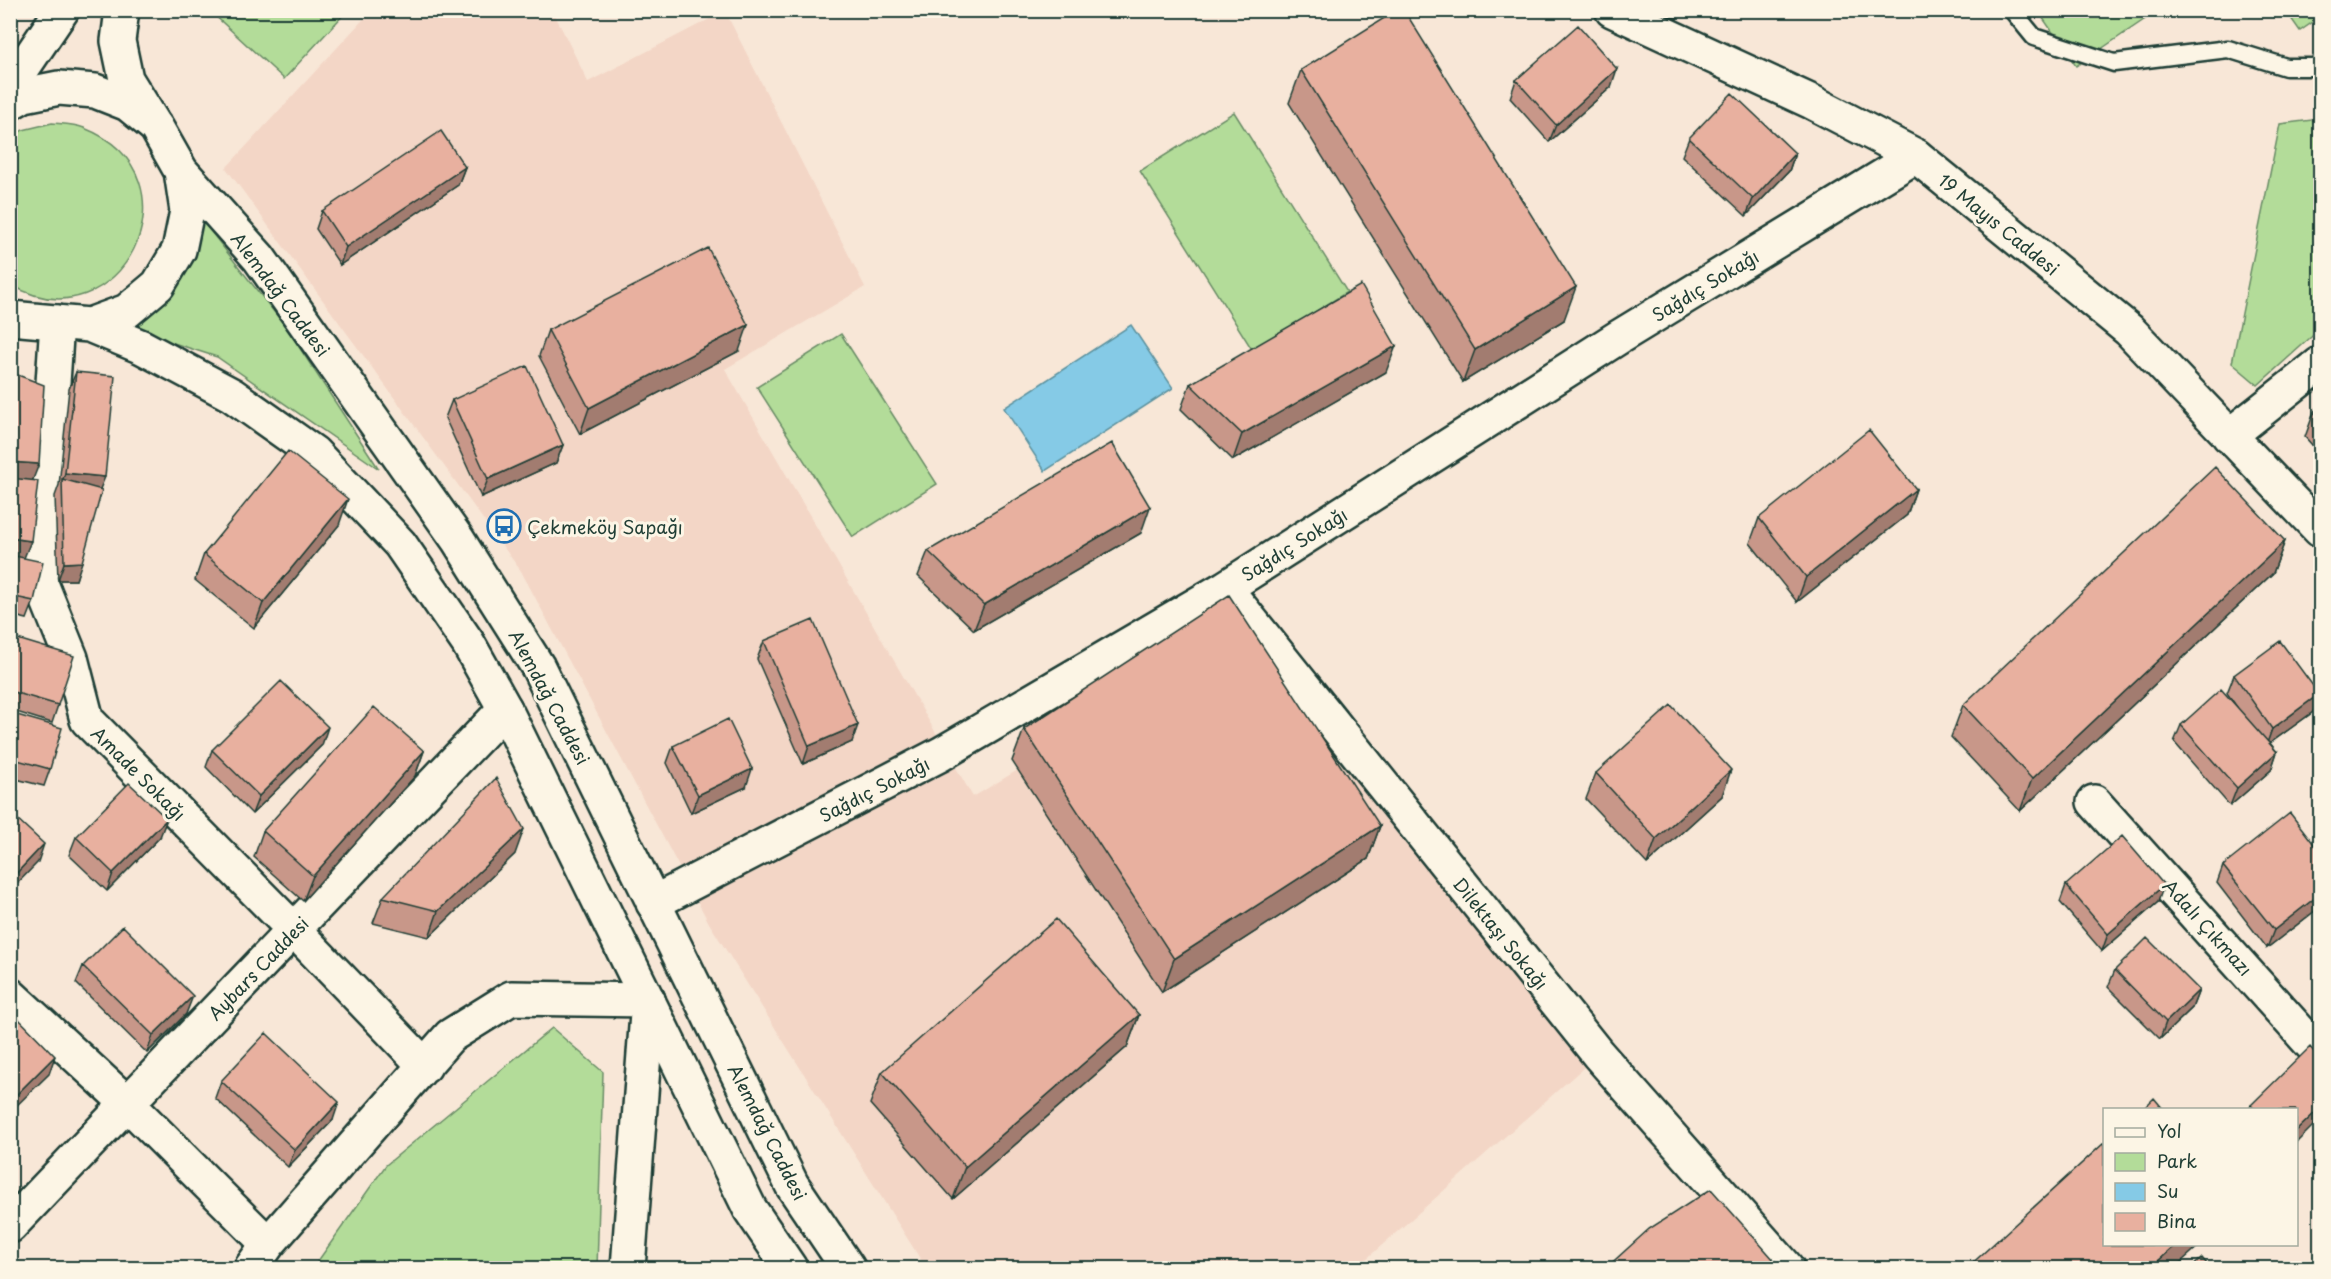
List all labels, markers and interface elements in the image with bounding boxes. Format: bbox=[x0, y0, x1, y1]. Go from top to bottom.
street label: 19 Mayıs Caddesi bbox=[1933, 167, 2065, 281]
street label: Alemdağ Caddesi bbox=[225, 226, 337, 362]
street label: Sağdıç Sokağı bbox=[1646, 242, 1764, 328]
street label: Sağdıç Sokağı bbox=[1236, 501, 1352, 587]
bus stop icon: Çekmeköy Sapağı bbox=[486, 508, 522, 544]
place label: Çekmeköy Sapağı bbox=[527, 513, 683, 540]
street label: Alemdağ Caddesi bbox=[503, 625, 597, 769]
street label: Amade Sokağı bbox=[86, 720, 192, 826]
street label: Sağdıç Sokağı bbox=[814, 750, 934, 828]
street label: Dilektaşı Sokağı bbox=[1447, 871, 1555, 995]
street label: Adalı Çıkmazı bbox=[2157, 873, 2259, 981]
street label: Aybars Caddesi bbox=[201, 910, 315, 1026]
street label: Alemdağ Caddesi bbox=[722, 1059, 814, 1205]
legend bbox=[2103, 1108, 2298, 1246]
text: Yol bbox=[2157, 1117, 2182, 1144]
text: Park bbox=[2157, 1147, 2197, 1174]
text: Su bbox=[2157, 1177, 2178, 1204]
text: Bina bbox=[2157, 1207, 2197, 1234]

